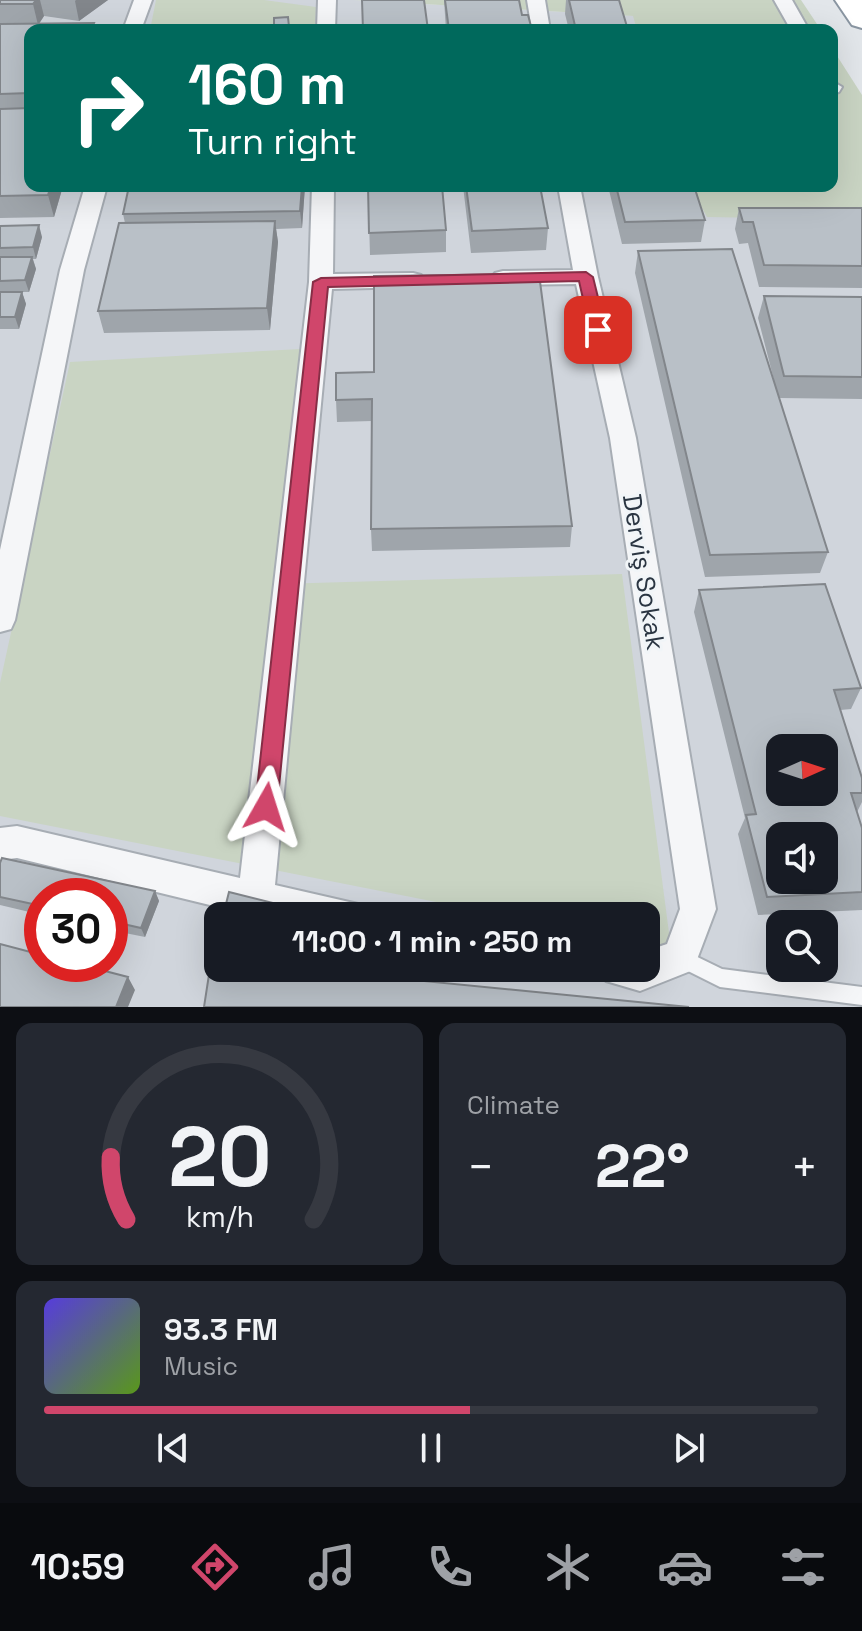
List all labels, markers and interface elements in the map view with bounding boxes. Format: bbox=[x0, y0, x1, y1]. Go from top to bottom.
text: 160 m bbox=[188, 49, 346, 120]
icon: right bbox=[56, 56, 160, 160]
text: Turn right bbox=[188, 119, 357, 165]
pin bbox=[564, 296, 632, 364]
icon: arrive bbox=[576, 308, 620, 352]
street label: Derviş Sokak bbox=[615, 491, 673, 653]
north arrow bbox=[766, 734, 838, 806]
map controls bbox=[766, 734, 838, 982]
position arrow bbox=[224, 765, 308, 849]
button: sound bbox=[766, 822, 838, 894]
speed limit sign: 30 bbox=[24, 878, 128, 982]
button: search bbox=[766, 910, 838, 982]
text: 11:00 · 1 min · 250 m bbox=[292, 922, 572, 961]
text: Climate bbox=[467, 1088, 560, 1122]
text: 20 bbox=[168, 1104, 271, 1210]
text: 22° bbox=[595, 1128, 690, 1205]
text: − bbox=[467, 1139, 494, 1195]
text: + bbox=[791, 1139, 818, 1195]
text: km/h bbox=[185, 1199, 254, 1235]
text: 93.3 FM bbox=[164, 1310, 278, 1349]
text: Music bbox=[164, 1349, 238, 1383]
icon: previous bbox=[151, 1426, 195, 1470]
icon: pause bbox=[409, 1426, 453, 1470]
icon: next bbox=[667, 1426, 711, 1470]
icon: directions bbox=[187, 1539, 243, 1595]
icon: music bbox=[304, 1539, 360, 1595]
icon: phone bbox=[422, 1539, 478, 1595]
icon: climate bbox=[540, 1539, 596, 1595]
icon: car bbox=[657, 1539, 713, 1595]
icon: filters bbox=[775, 1539, 831, 1595]
text: 10:59 bbox=[31, 1544, 125, 1590]

